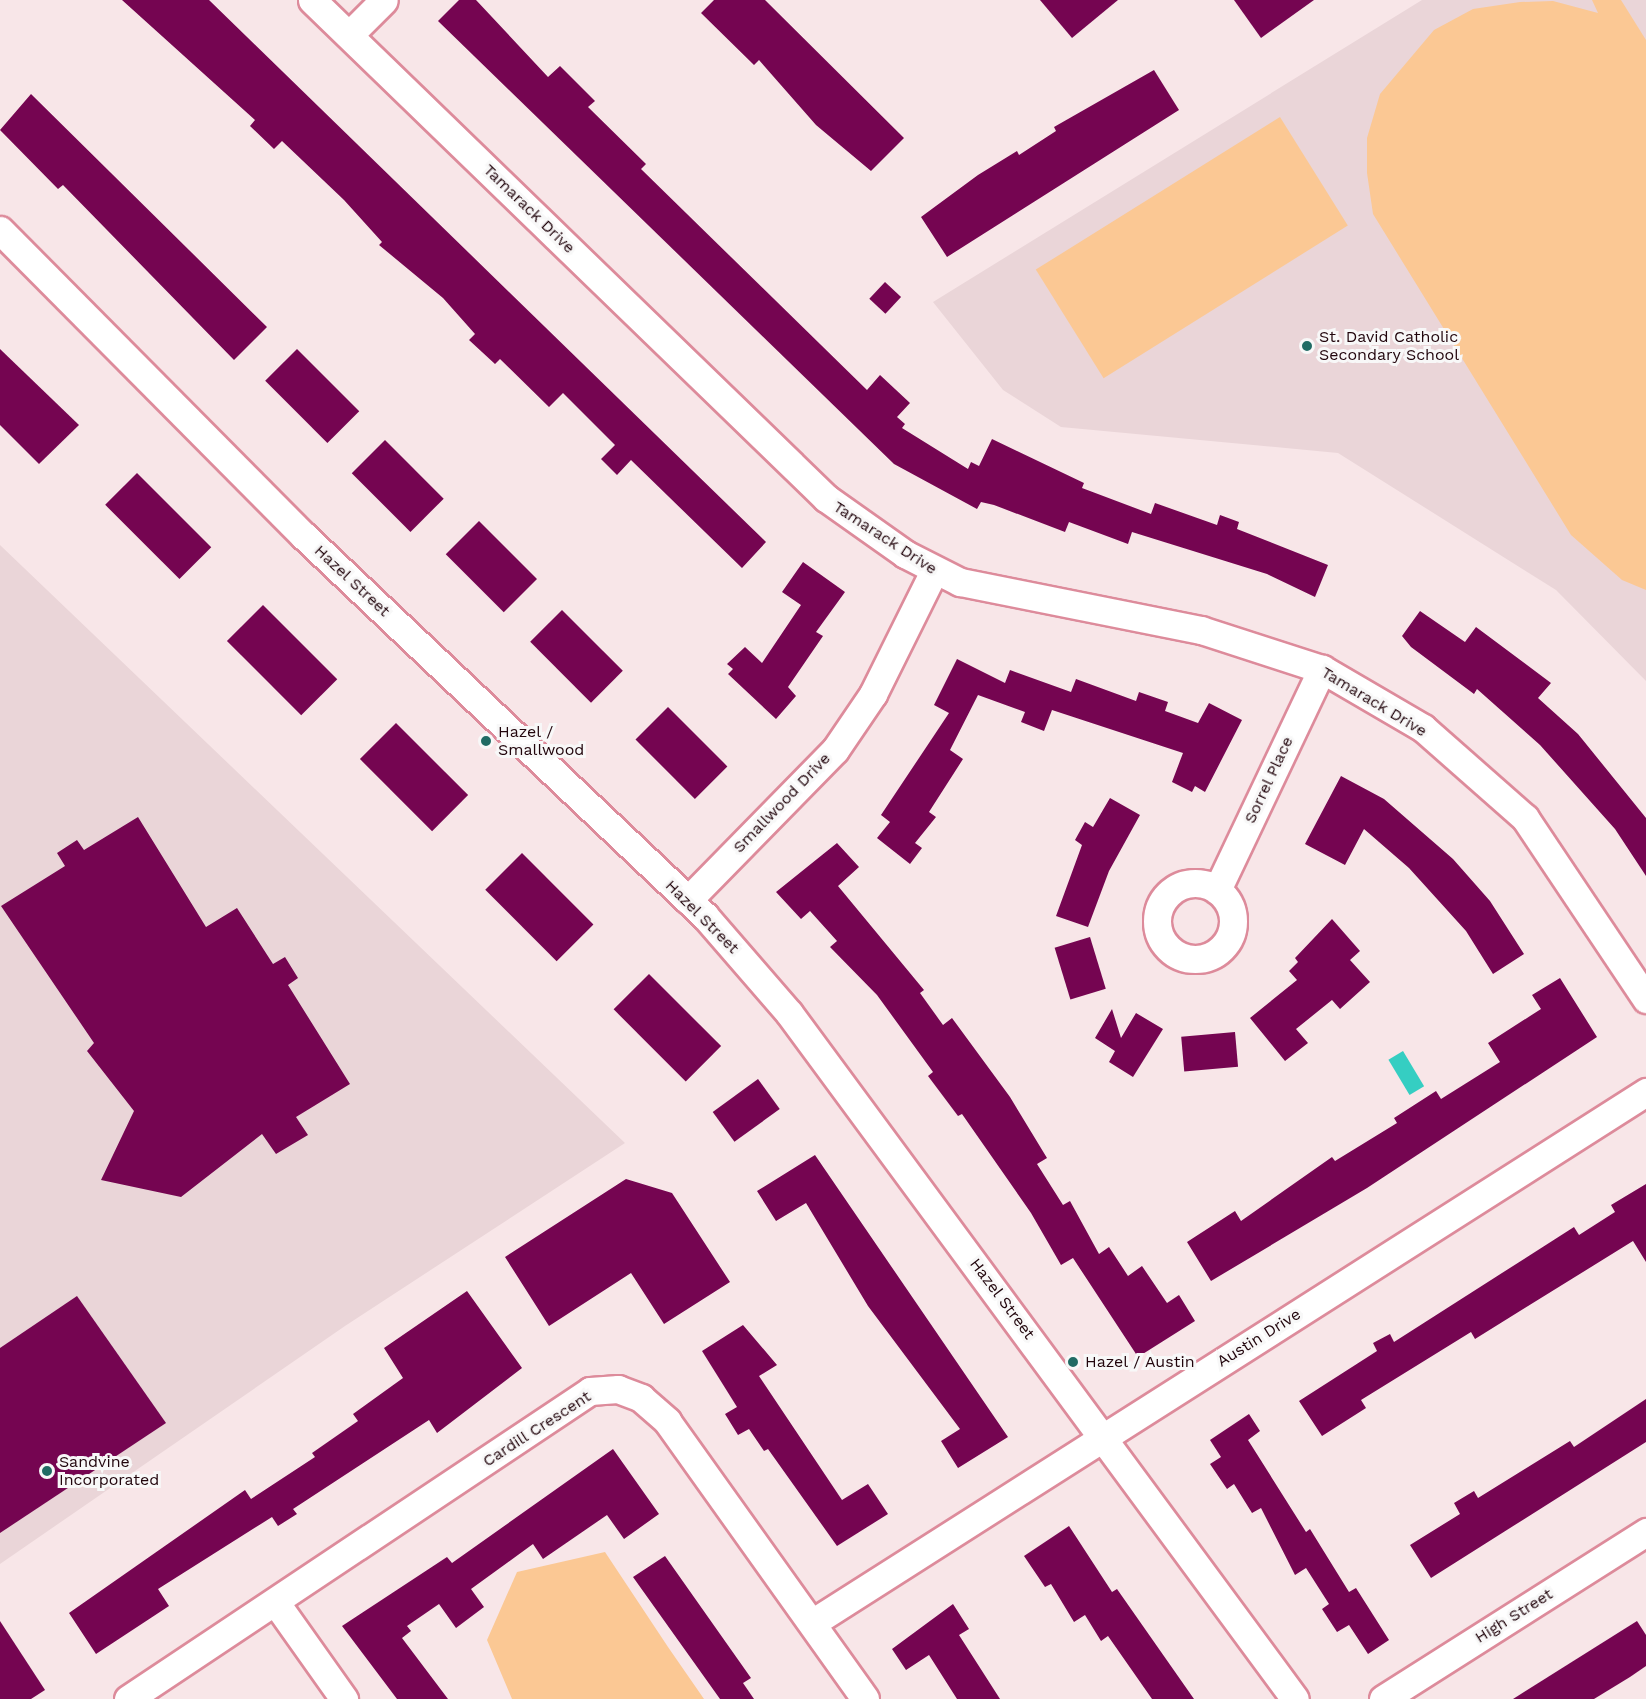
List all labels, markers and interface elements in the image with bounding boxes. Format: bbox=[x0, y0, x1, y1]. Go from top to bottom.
street label: Tamarack Drive bbox=[479, 160, 579, 258]
place label: St. David Catholic Secondary School bbox=[1319, 327, 1459, 365]
marker: St. David Catholic Secondary School bbox=[1300, 339, 1314, 353]
street label: Tamarack Drive bbox=[829, 497, 941, 579]
street label: Hazel Street bbox=[310, 541, 394, 621]
street label: Tamarack Drive bbox=[1318, 663, 1430, 741]
place label: Hazel / Smallwood bbox=[498, 722, 584, 760]
street label: Sorrel Place bbox=[1240, 733, 1298, 827]
marker: Hazel / Smallwood bbox=[479, 734, 493, 748]
street label: Smallwood Drive bbox=[729, 749, 835, 857]
street label: Hazel Street bbox=[661, 876, 743, 958]
street label: Hazel Street bbox=[965, 1255, 1039, 1343]
street label: Austin Drive bbox=[1214, 1305, 1304, 1371]
place label: Hazel / Austin bbox=[1085, 1352, 1196, 1372]
marker: Hazel / Austin bbox=[1066, 1355, 1080, 1369]
street label: Cardill Crescent bbox=[479, 1387, 595, 1471]
place label: Sandvine Incorporated bbox=[59, 1452, 159, 1490]
marker: Sandvine Incorporated bbox=[40, 1464, 54, 1478]
street label: High Street bbox=[1472, 1585, 1556, 1647]

